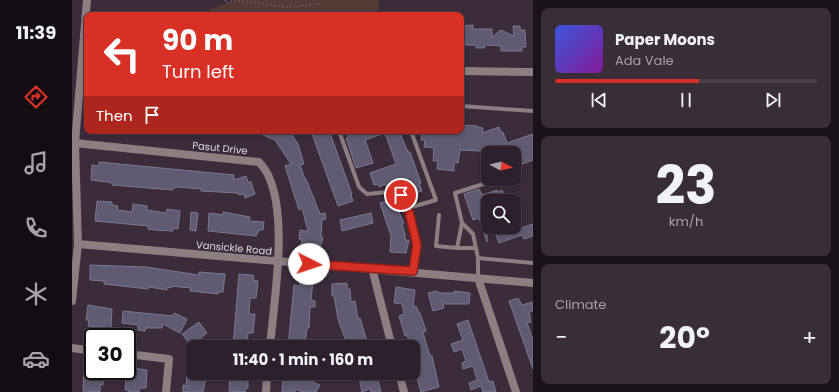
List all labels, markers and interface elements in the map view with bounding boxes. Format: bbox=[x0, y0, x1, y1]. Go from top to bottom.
text: 11:39 bbox=[16, 20, 56, 45]
text: 90 m bbox=[162, 21, 233, 60]
icon: left bbox=[96, 28, 148, 80]
text: Paper Moons bbox=[615, 29, 715, 50]
text: Ada Vale bbox=[615, 51, 674, 70]
text: Turn left bbox=[162, 59, 234, 84]
icon: directions bbox=[22, 83, 50, 111]
icon: previous bbox=[588, 89, 610, 111]
icon: pause bbox=[675, 89, 697, 111]
icon: next bbox=[762, 89, 784, 111]
icon: arrive bbox=[141, 104, 163, 126]
text: Then bbox=[96, 105, 133, 126]
street label: Pasut Drive bbox=[192, 138, 248, 158]
north arrow bbox=[481, 146, 521, 186]
map controls bbox=[481, 146, 521, 234]
icon: music bbox=[22, 149, 50, 177]
text: 23 bbox=[655, 149, 717, 222]
pin bbox=[384, 178, 418, 212]
icon: arrive bbox=[390, 184, 412, 206]
button: search bbox=[481, 194, 521, 234]
text: km/h bbox=[669, 212, 703, 231]
icon: phone bbox=[22, 214, 50, 242]
street label: Vansickle Road bbox=[195, 237, 273, 259]
position arrow bbox=[288, 243, 330, 285]
icon: climate bbox=[22, 280, 50, 308]
text: Climate bbox=[555, 295, 606, 314]
text: 20° bbox=[659, 316, 710, 359]
text: − bbox=[555, 322, 567, 353]
text: + bbox=[802, 322, 817, 353]
speed limit sign: 30 bbox=[84, 328, 136, 380]
icon: car bbox=[22, 345, 50, 373]
text: 11:40 · 1 min · 160 m bbox=[233, 349, 373, 370]

